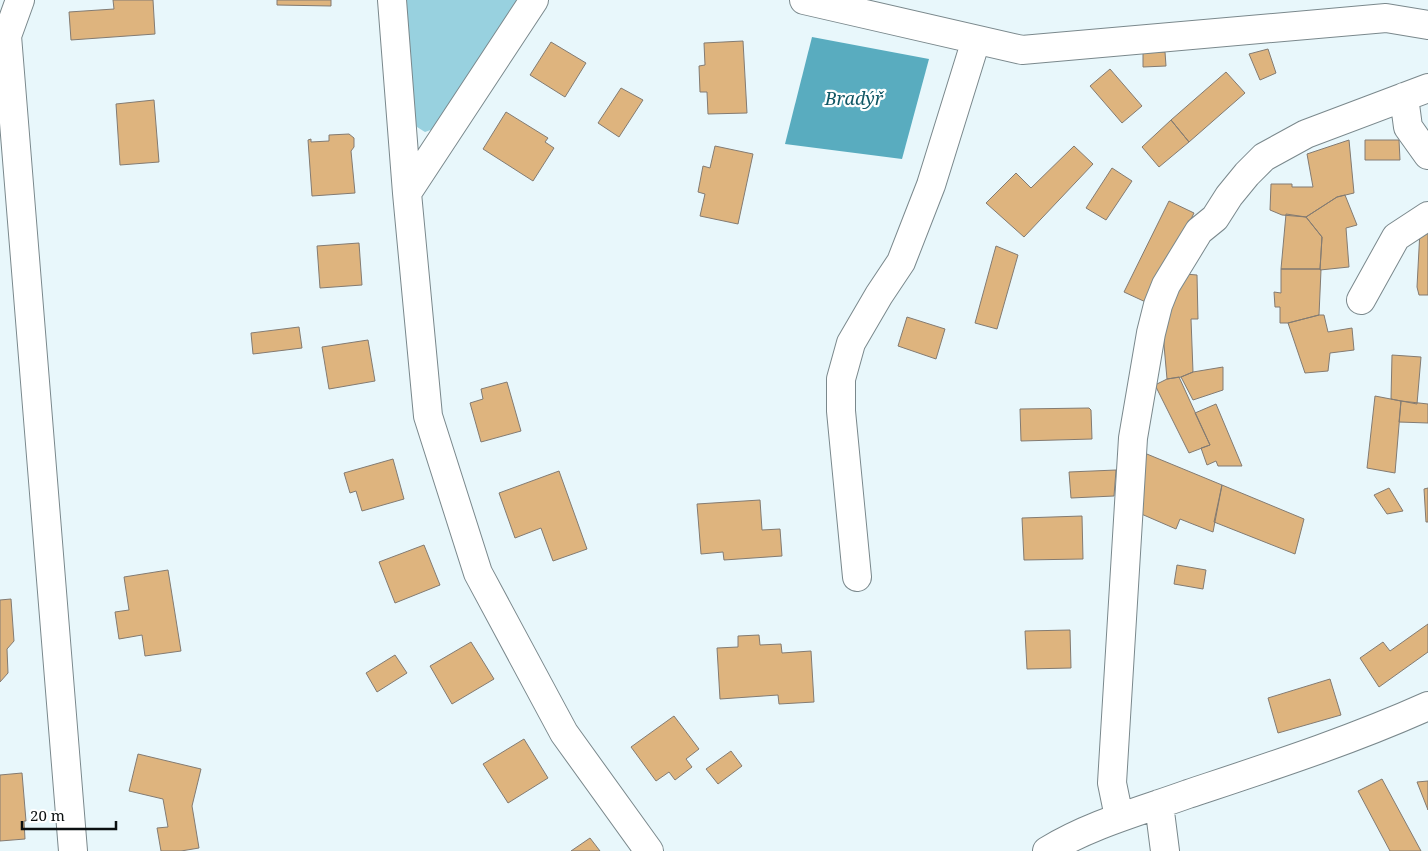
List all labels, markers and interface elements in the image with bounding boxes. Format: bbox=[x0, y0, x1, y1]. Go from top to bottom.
water label: Bradýř bbox=[824, 86, 885, 110]
scale bar bbox=[22, 798, 116, 830]
text: 20 m bbox=[30, 805, 65, 825]

